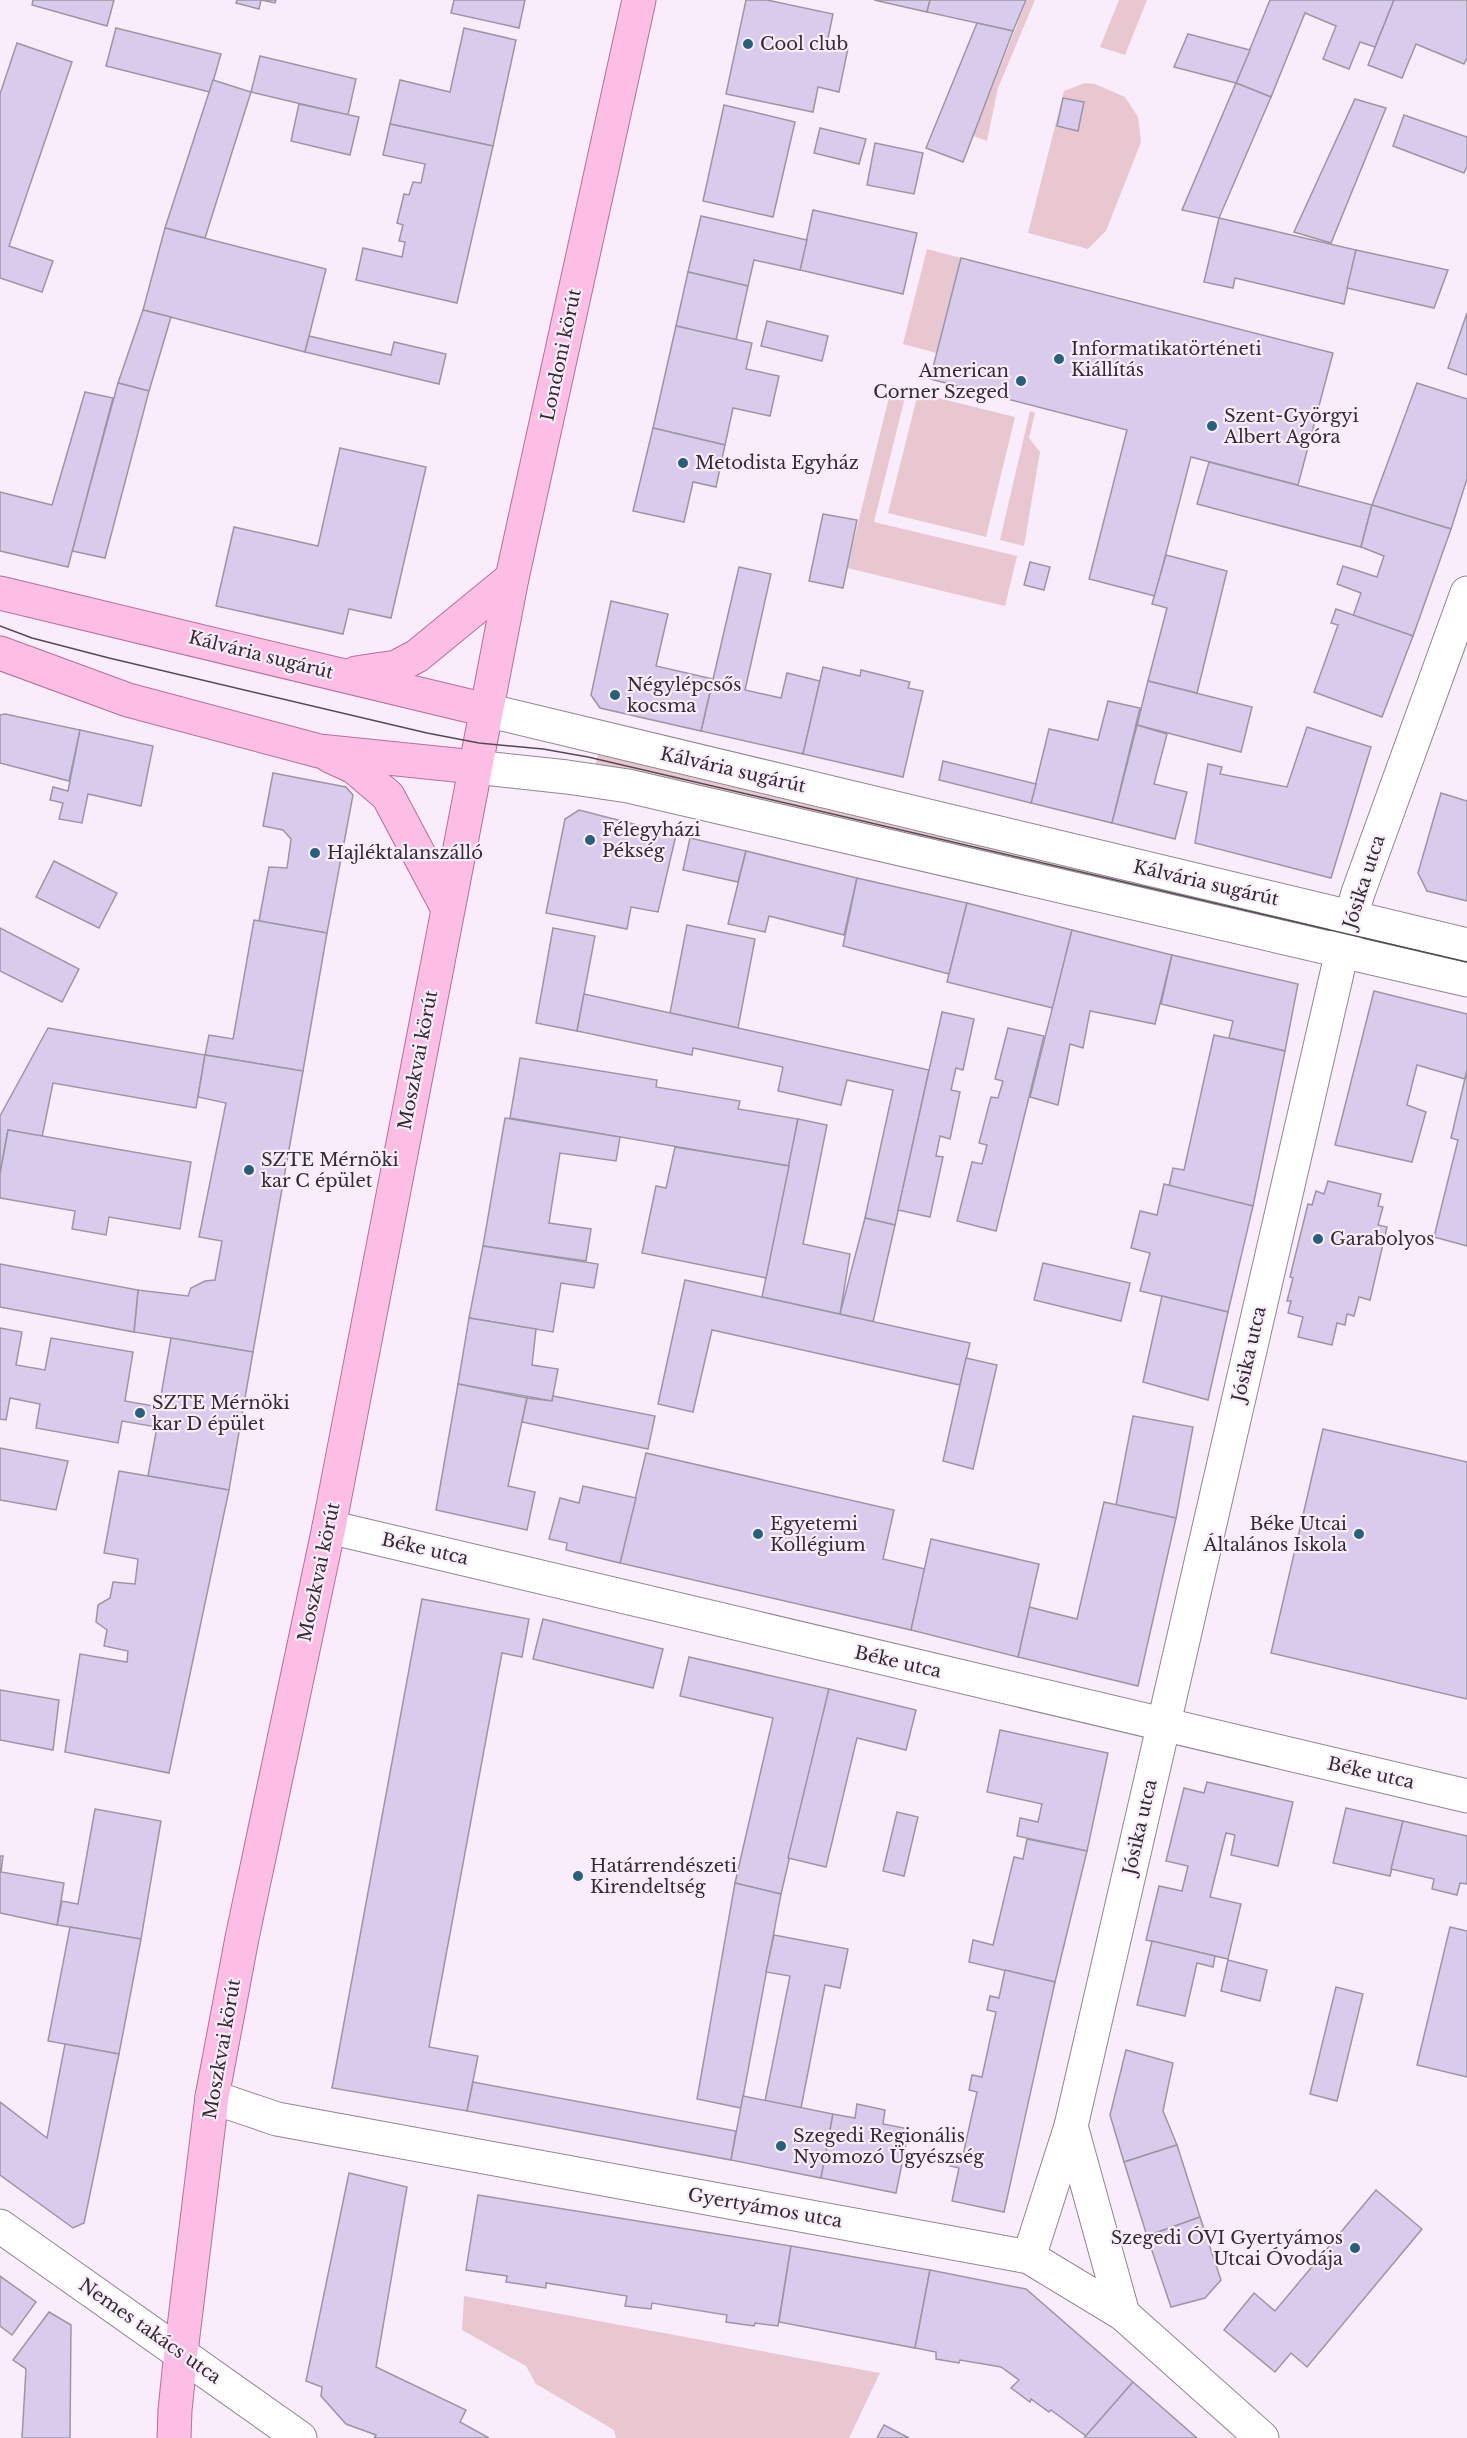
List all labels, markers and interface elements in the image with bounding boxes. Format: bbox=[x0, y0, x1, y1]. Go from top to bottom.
place label: Cool club bbox=[760, 33, 848, 55]
marker: Cool club bbox=[741, 37, 755, 51]
street label: Londoni körút bbox=[536, 287, 586, 423]
place label: Informatikatörténeti Kiállítás bbox=[1071, 338, 1262, 381]
marker: Informatikatörténeti Kiállítás bbox=[1052, 352, 1066, 366]
place label: American Corner Szeged bbox=[873, 360, 1009, 403]
marker: American Corner Szeged bbox=[1014, 374, 1028, 388]
place label: Szent-Györgyi Albert Agóra bbox=[1223, 405, 1359, 448]
marker: Szent-Györgyi Albert Agóra bbox=[1205, 419, 1219, 433]
place label: Metodista Egyház bbox=[695, 452, 859, 474]
marker: Metodista Egyház bbox=[676, 456, 690, 470]
street label: Kálvária sugárút bbox=[186, 626, 336, 684]
place label: Négylépcsős kocsma bbox=[627, 674, 741, 717]
marker: Négylépcsős kocsma bbox=[608, 688, 622, 702]
street label: Kálvária sugárút bbox=[658, 743, 808, 797]
place label: Félegyházi Pékség bbox=[602, 819, 700, 862]
street label: Jósika utca bbox=[1338, 832, 1389, 934]
marker: Félegyházi Pékség bbox=[583, 833, 597, 847]
place label: Hajléktalanszálló bbox=[327, 842, 483, 864]
marker: Hajléktalanszálló bbox=[308, 846, 322, 860]
street label: Kálvária sugárút bbox=[1131, 856, 1281, 910]
street label: Moszkvai körút bbox=[394, 988, 442, 1132]
place label: SZTE Mérnöki kar C épület bbox=[261, 1149, 399, 1192]
marker: SZTE Mérnöki kar C épület bbox=[242, 1163, 256, 1177]
place label: Garabolyos bbox=[1330, 1228, 1435, 1250]
marker: Garabolyos bbox=[1311, 1232, 1325, 1246]
street label: Jósika utca bbox=[1227, 1304, 1271, 1406]
place label: SZTE Mérnöki kar D épület bbox=[152, 1392, 290, 1435]
marker: SZTE Mérnöki kar D épület bbox=[133, 1406, 147, 1420]
street label: Moszkvai körút bbox=[293, 1500, 345, 1644]
place label: Egyetemi Kollégium bbox=[770, 1513, 866, 1556]
place label: Béke Utcai Általános Iskola bbox=[1203, 1513, 1347, 1556]
marker: Egyetemi Kollégium bbox=[751, 1527, 765, 1541]
marker: Béke Utcai Általános Iskola bbox=[1352, 1527, 1366, 1541]
street label: Béke utca bbox=[379, 1528, 471, 1570]
street label: Béke utca bbox=[852, 1641, 944, 1683]
street label: Béke utca bbox=[1325, 1752, 1417, 1794]
street label: Jósika utca bbox=[1118, 1777, 1162, 1879]
place label: Határrendészeti Kirendeltség bbox=[590, 1855, 737, 1898]
marker: Határrendészeti Kirendeltség bbox=[571, 1869, 585, 1883]
street label: Moszkvai körút bbox=[199, 1977, 245, 2121]
place label: Szegedi Regionális Nyomozó Ügyészség bbox=[793, 2125, 984, 2168]
marker: Szegedi Regionális Nyomozó Ügyészség bbox=[774, 2139, 788, 2153]
street label: Gyertyámos utca bbox=[686, 2184, 844, 2232]
place label: Szegedi ÓVI Gyertyámos Utcai Óvodája bbox=[1111, 2226, 1343, 2270]
marker: Szegedi ÓVI Gyertyámos Utcai Óvodája bbox=[1348, 2241, 1362, 2255]
street label: Nemes takács utca bbox=[75, 2274, 225, 2388]

